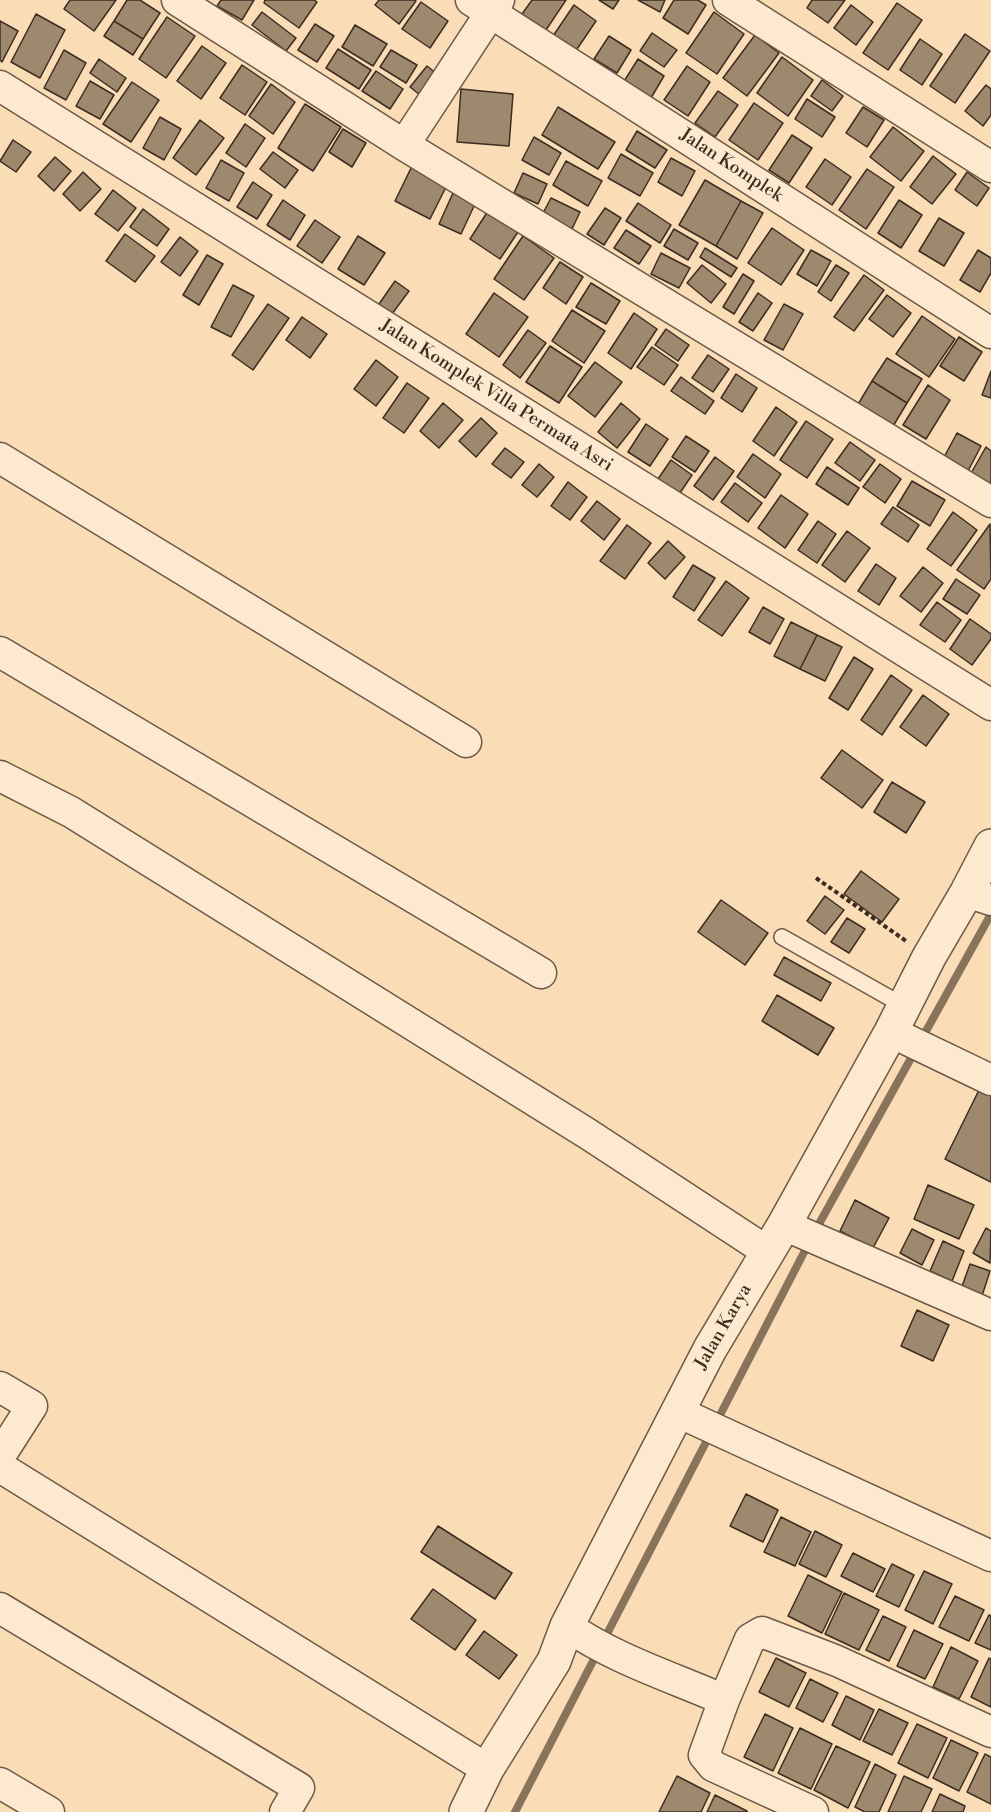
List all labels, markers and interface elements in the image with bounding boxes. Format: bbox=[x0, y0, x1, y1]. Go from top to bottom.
street label: Jalan Komplek bbox=[675, 125, 787, 207]
street label: Jalan Komplek Villa Permata Asri bbox=[376, 315, 616, 477]
street label: Jalan Karya bbox=[691, 1281, 757, 1373]

